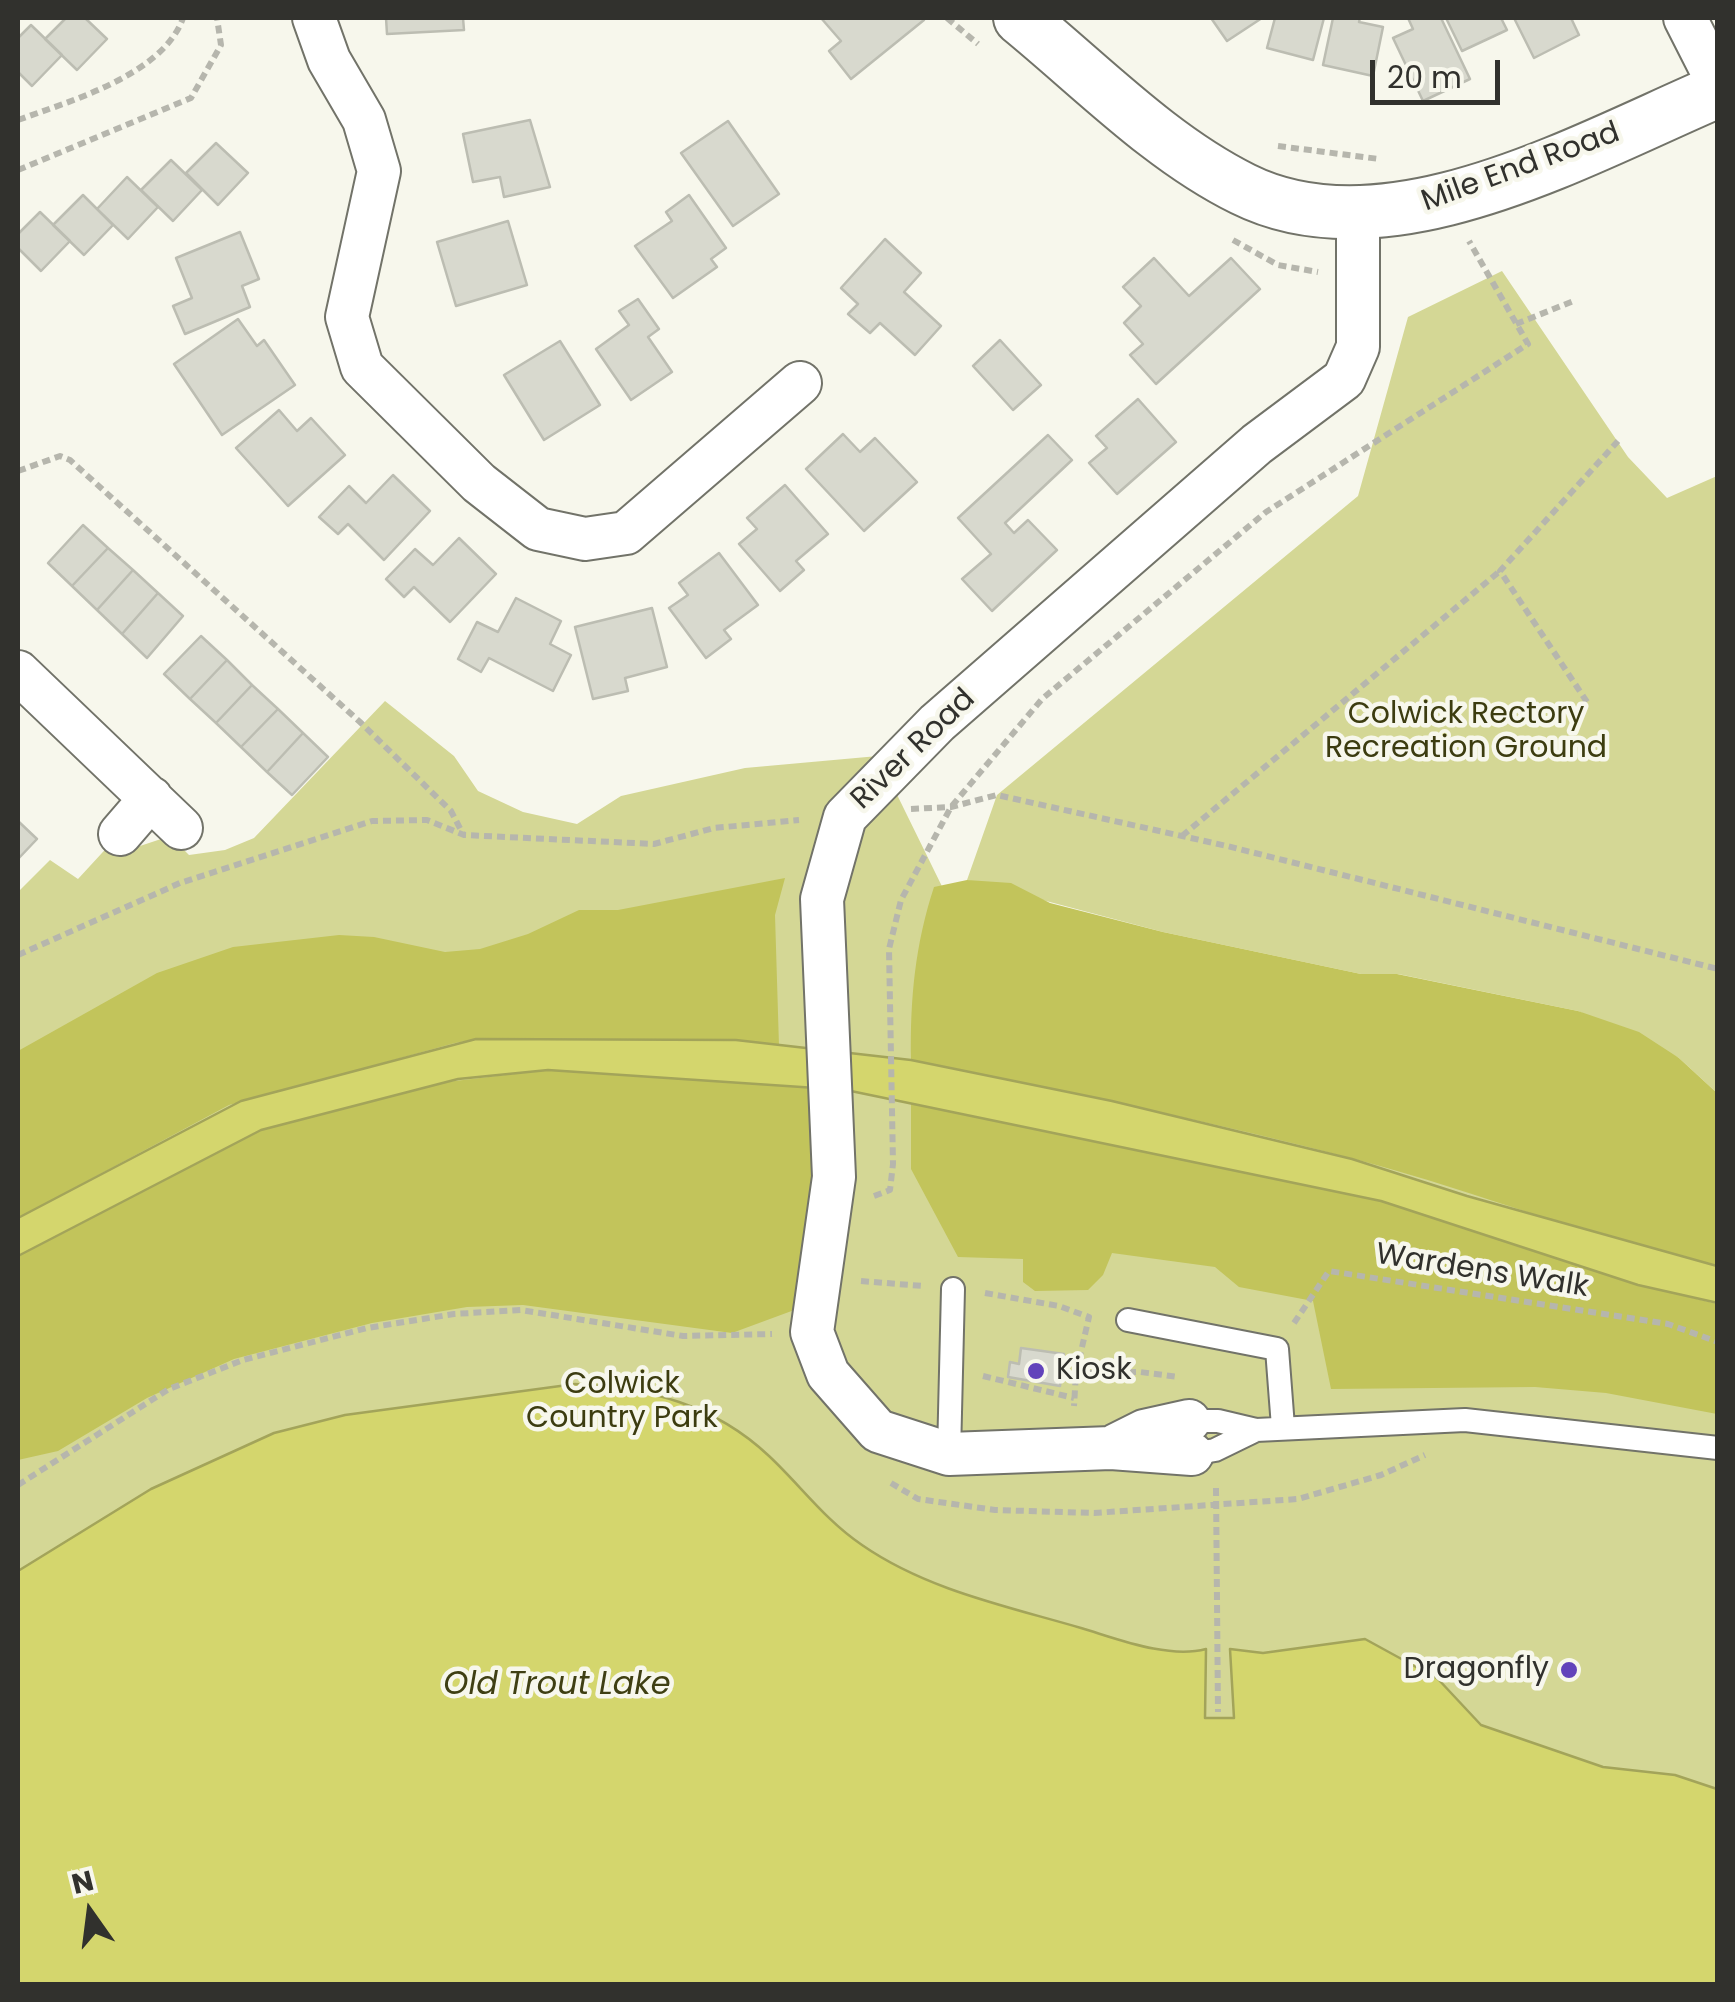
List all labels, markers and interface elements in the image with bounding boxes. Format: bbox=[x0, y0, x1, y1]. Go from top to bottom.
scale bar bbox=[1375, 40, 1505, 102]
text: 20 m bbox=[1387, 56, 1462, 99]
street label: Mile End Road bbox=[1417, 116, 1625, 220]
street label: River Road bbox=[845, 682, 983, 818]
park label: Colwick Rectory Recreation Ground bbox=[1325, 697, 1607, 768]
street label: Wardens Walk bbox=[1373, 1237, 1591, 1307]
place label: Kiosk bbox=[1056, 1353, 1132, 1389]
marker: Kiosk bbox=[1025, 1360, 1047, 1382]
park label: Colwick Country Park bbox=[526, 1367, 718, 1438]
place label: Dragonfly bbox=[1404, 1652, 1549, 1688]
marker: Dragonfly bbox=[1558, 1659, 1580, 1681]
water label: Old Trout Lake bbox=[443, 1667, 671, 1705]
text: N bbox=[68, 1861, 98, 1904]
north arrow bbox=[40, 1862, 140, 1962]

